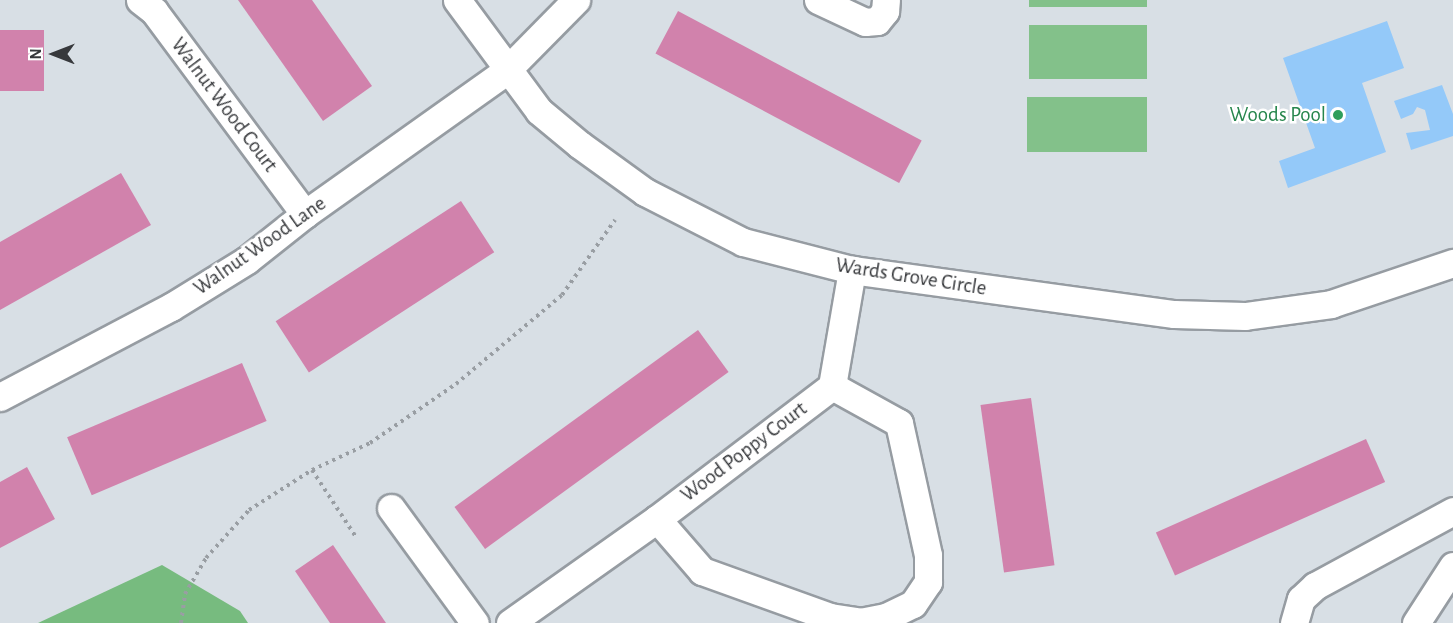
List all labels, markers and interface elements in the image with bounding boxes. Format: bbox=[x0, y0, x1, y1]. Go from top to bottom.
north arrow bbox=[24, 24, 84, 84]
street label: Walnut Wood Court bbox=[165, 33, 283, 177]
text: N bbox=[28, 48, 44, 60]
place label: Woods Pool bbox=[1230, 102, 1326, 128]
marker: Woods Pool bbox=[1331, 108, 1345, 122]
street label: Walnut Wood Lane bbox=[189, 191, 331, 301]
street label: Wards Grove Circle bbox=[834, 253, 988, 301]
street label: Wood Poppy Court bbox=[676, 396, 812, 508]

